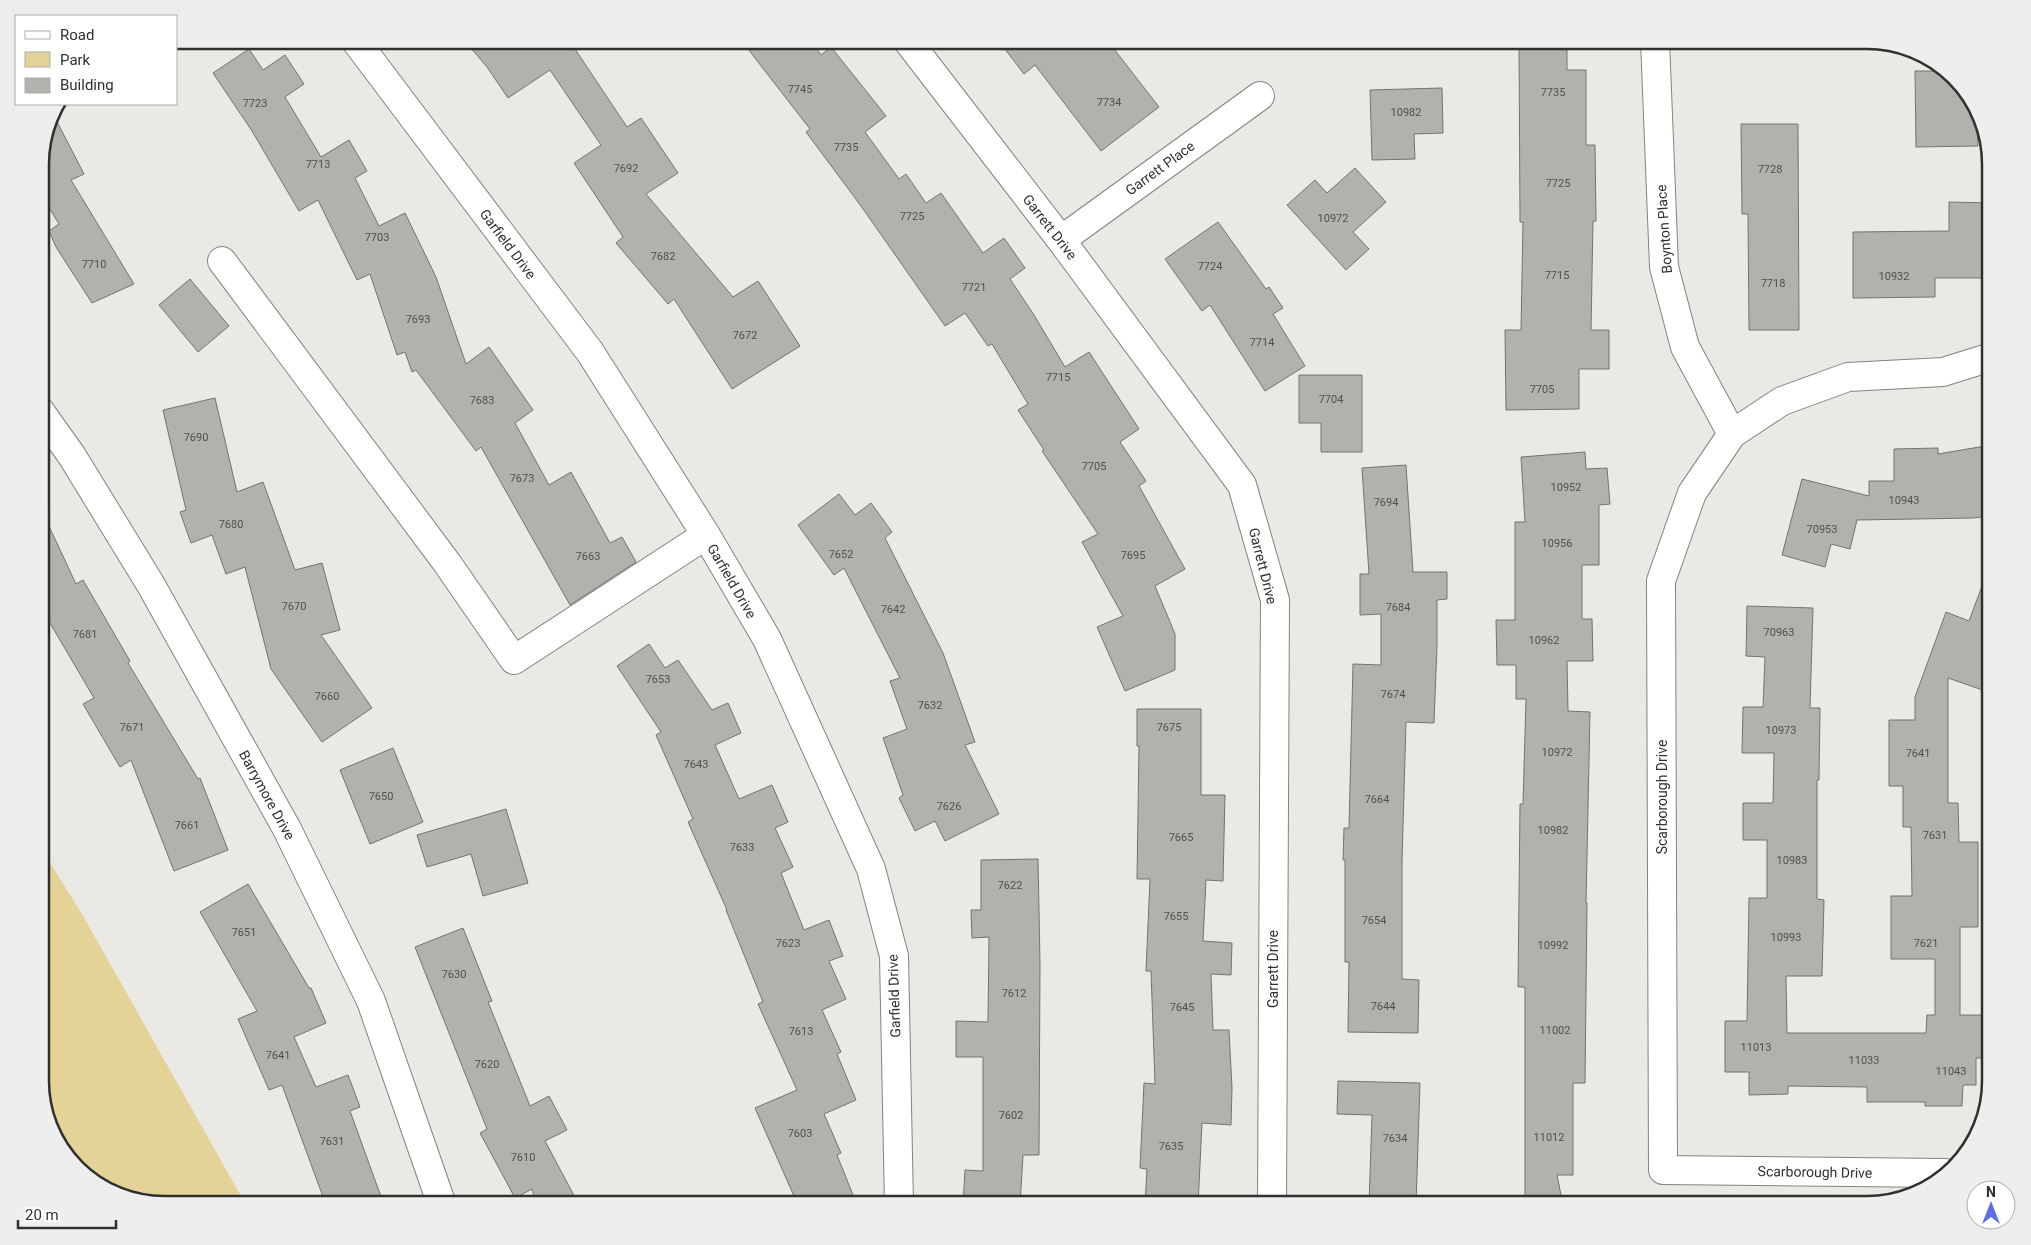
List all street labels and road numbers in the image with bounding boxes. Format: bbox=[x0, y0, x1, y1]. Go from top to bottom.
street label: Garrett Place bbox=[1122, 138, 1198, 198]
street label: Boynton Place bbox=[1653, 184, 1675, 274]
street label: Garrett Drive bbox=[1020, 191, 1080, 263]
street label: Garfield Drive bbox=[477, 206, 539, 282]
street label: Garrett Drive bbox=[1246, 526, 1280, 606]
street label: Garfield Drive bbox=[704, 541, 760, 621]
street label: Scarborough Drive bbox=[1654, 740, 1670, 854]
street label: Barrymore Drive bbox=[236, 747, 298, 843]
street label: Garrett Drive bbox=[1265, 930, 1281, 1008]
street label: Garfield Drive bbox=[885, 954, 903, 1038]
street label: Scarborough Drive bbox=[1758, 1163, 1872, 1181]

